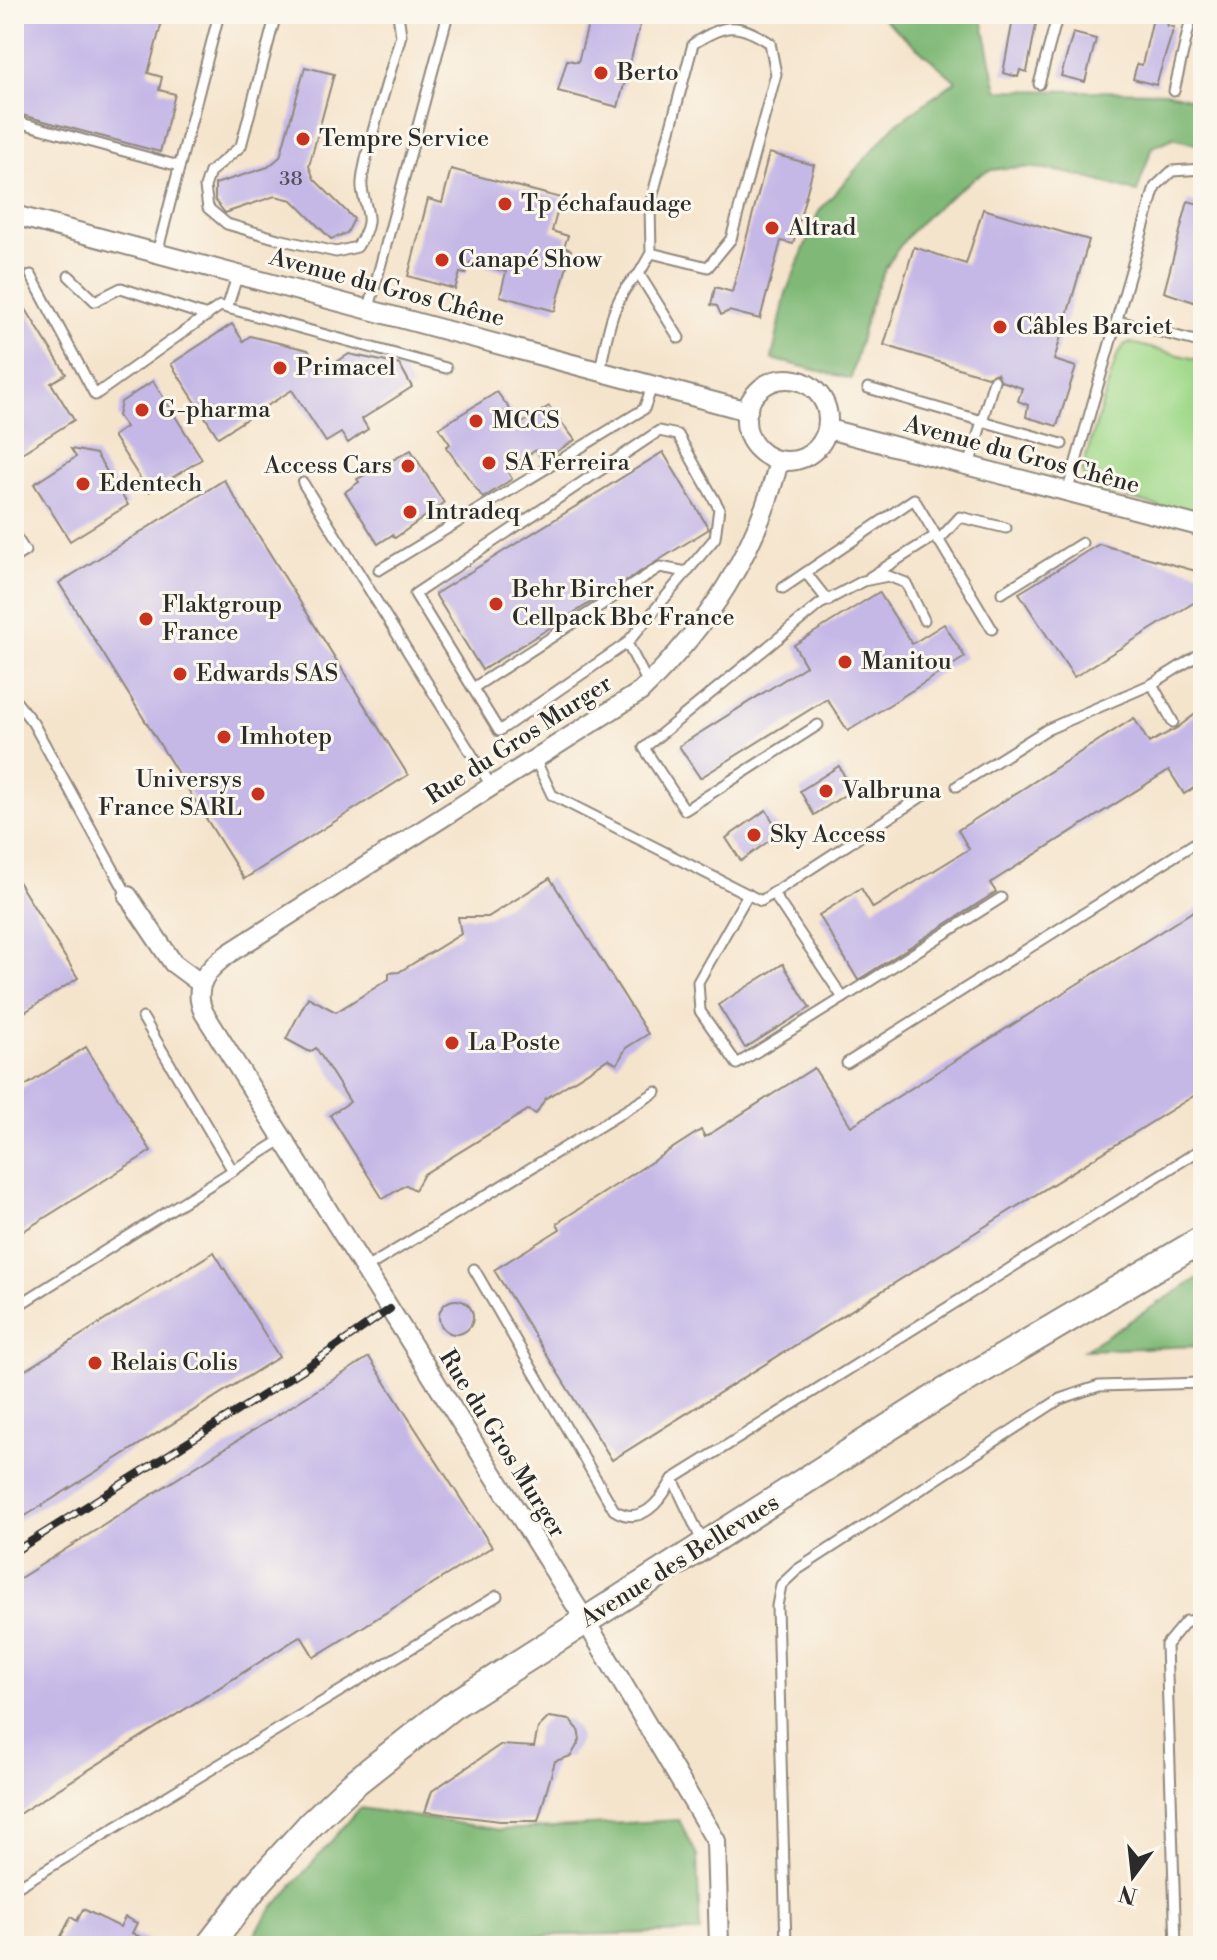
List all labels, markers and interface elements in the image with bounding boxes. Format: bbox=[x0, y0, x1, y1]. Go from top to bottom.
place label: Berto bbox=[616, 58, 679, 88]
marker: Berto bbox=[592, 64, 610, 82]
place label: Tempre Service bbox=[319, 124, 489, 154]
marker: Tempre Service bbox=[294, 130, 312, 148]
house number: 38 bbox=[279, 167, 303, 192]
place label: Tp échafaudage bbox=[521, 189, 692, 219]
marker: Tp échafaudage bbox=[496, 195, 514, 213]
place label: Altrad bbox=[787, 213, 856, 243]
marker: Altrad bbox=[763, 219, 781, 237]
street label: Avenue du Gros Chêne bbox=[265, 242, 508, 334]
place label: Canapé Show bbox=[458, 245, 603, 275]
marker: Canapé Show bbox=[433, 251, 451, 269]
place label: Câbles Barciet bbox=[1016, 312, 1173, 342]
marker: Câbles Barciet bbox=[991, 318, 1009, 336]
place label: Primacel bbox=[296, 353, 396, 383]
marker: Primacel bbox=[271, 359, 289, 377]
place label: G-pharma bbox=[158, 395, 271, 425]
marker: G-pharma bbox=[133, 401, 151, 419]
place label: MCCS bbox=[492, 406, 560, 436]
street label: Avenue du Gros Chêne bbox=[900, 409, 1143, 501]
marker: MCCS bbox=[467, 412, 485, 430]
place label: SA Ferreira bbox=[505, 448, 630, 478]
place label: Access Cars bbox=[263, 451, 392, 481]
marker: SA Ferreira bbox=[480, 454, 498, 472]
marker: Access Cars bbox=[399, 457, 417, 475]
place label: Edentech bbox=[99, 469, 202, 499]
marker: Edentech bbox=[74, 475, 92, 493]
place label: Intradeq bbox=[426, 497, 520, 527]
marker: Intradeq bbox=[401, 503, 419, 521]
place label: Behr Bircher Cellpack Bbc France bbox=[511, 575, 735, 633]
place label: Flaktgroup France bbox=[162, 590, 282, 648]
marker: Behr Bircher Cellpack Bbc France bbox=[487, 595, 505, 613]
marker: Flaktgroup France bbox=[137, 610, 155, 628]
place label: Manitou bbox=[861, 647, 952, 677]
marker: Manitou bbox=[836, 653, 854, 671]
place label: Edwards SAS bbox=[196, 659, 338, 689]
marker: Edwards SAS bbox=[171, 665, 189, 683]
street label: Rue du Gros Murger bbox=[420, 669, 618, 811]
place label: Imhotep bbox=[240, 722, 332, 752]
marker: Imhotep bbox=[215, 728, 233, 746]
place label: Universys France SARL bbox=[98, 765, 242, 823]
place label: Valbruna bbox=[841, 776, 942, 806]
marker: Valbruna bbox=[817, 782, 835, 800]
marker: Universys France SARL bbox=[249, 785, 267, 803]
place label: Sky Access bbox=[770, 820, 886, 850]
marker: Sky Access bbox=[745, 826, 763, 844]
place label: La Poste bbox=[468, 1028, 560, 1058]
marker: La Poste bbox=[443, 1034, 461, 1052]
street label: Rue du Gros Murger bbox=[432, 1344, 572, 1544]
place label: Relais Colis bbox=[111, 1348, 238, 1378]
marker: Relais Colis bbox=[86, 1354, 104, 1372]
street label: Avenue des Bellevues bbox=[574, 1488, 785, 1635]
north arrow bbox=[1093, 1836, 1173, 1916]
text: N bbox=[1116, 1878, 1140, 1909]

